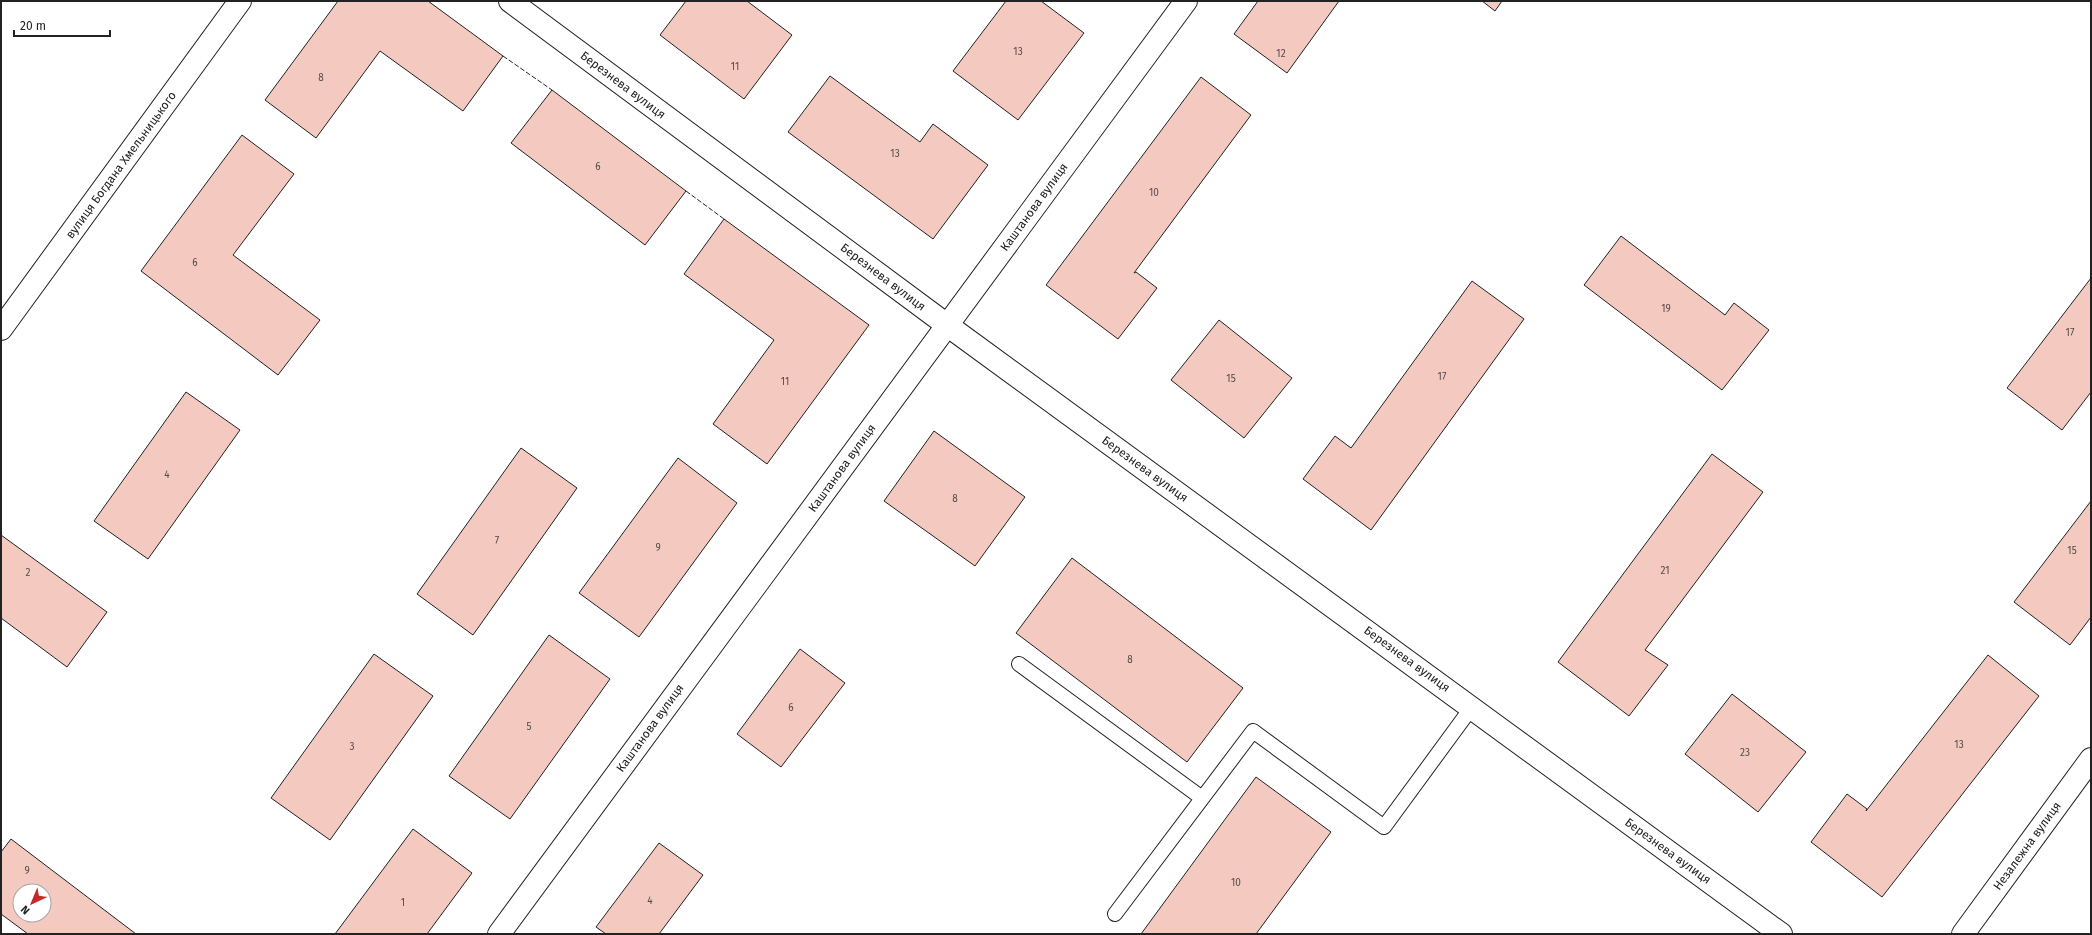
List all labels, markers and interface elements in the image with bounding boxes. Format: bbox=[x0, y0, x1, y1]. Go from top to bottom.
scale bar bbox=[14, 12, 110, 38]
text: 20 m bbox=[20, 19, 46, 33]
house number: 13 bbox=[1013, 46, 1023, 58]
street label: Березнева вулиця bbox=[578, 48, 668, 122]
house number: 12 bbox=[1276, 48, 1286, 60]
house number: 11 bbox=[731, 61, 739, 73]
house number: 8 bbox=[318, 72, 324, 84]
street label: вулиця Богдана Хмельницького bbox=[63, 89, 179, 241]
house number: 13 bbox=[890, 148, 900, 160]
street label: Каштанова вулиця bbox=[997, 160, 1071, 254]
house number: 6 bbox=[595, 161, 601, 173]
house number: 10 bbox=[1149, 187, 1159, 199]
street label: Березнева вулиця bbox=[838, 240, 928, 314]
house number: 6 bbox=[192, 257, 198, 269]
house number: 19 bbox=[1661, 303, 1671, 315]
house number: 17 bbox=[2066, 327, 2075, 339]
house number: 17 bbox=[1438, 371, 1447, 383]
house number: 15 bbox=[1226, 373, 1236, 385]
house number: 11 bbox=[781, 376, 789, 388]
street label: Каштанова вулиця bbox=[805, 421, 879, 515]
street label: Березнева вулиця bbox=[1099, 433, 1191, 505]
house number: 4 bbox=[164, 469, 170, 481]
house number: 8 bbox=[952, 493, 958, 505]
house number: 7 bbox=[495, 535, 500, 547]
house number: 9 bbox=[655, 542, 661, 554]
house number: 15 bbox=[2067, 545, 2077, 557]
house number: 21 bbox=[1660, 565, 1670, 577]
house number: 2 bbox=[26, 567, 31, 579]
street label: Березнева вулиця bbox=[1361, 623, 1453, 695]
house number: 8 bbox=[1127, 654, 1133, 666]
street label: Каштанова вулиця bbox=[613, 681, 687, 775]
house number: 6 bbox=[788, 702, 794, 714]
house number: 5 bbox=[526, 721, 532, 733]
house number: 13 bbox=[1954, 739, 1964, 751]
house number: 3 bbox=[350, 741, 355, 753]
house number: 23 bbox=[1740, 747, 1750, 759]
street label: Незалежна вулиця bbox=[1990, 799, 2064, 893]
street label: Березнева вулиця bbox=[1622, 815, 1714, 887]
house number: 9 bbox=[24, 865, 30, 877]
house number: 10 bbox=[1231, 877, 1241, 889]
north arrow bbox=[12, 883, 52, 923]
house number: 4 bbox=[647, 895, 653, 907]
house number: 1 bbox=[401, 897, 405, 909]
text: N bbox=[18, 903, 33, 917]

